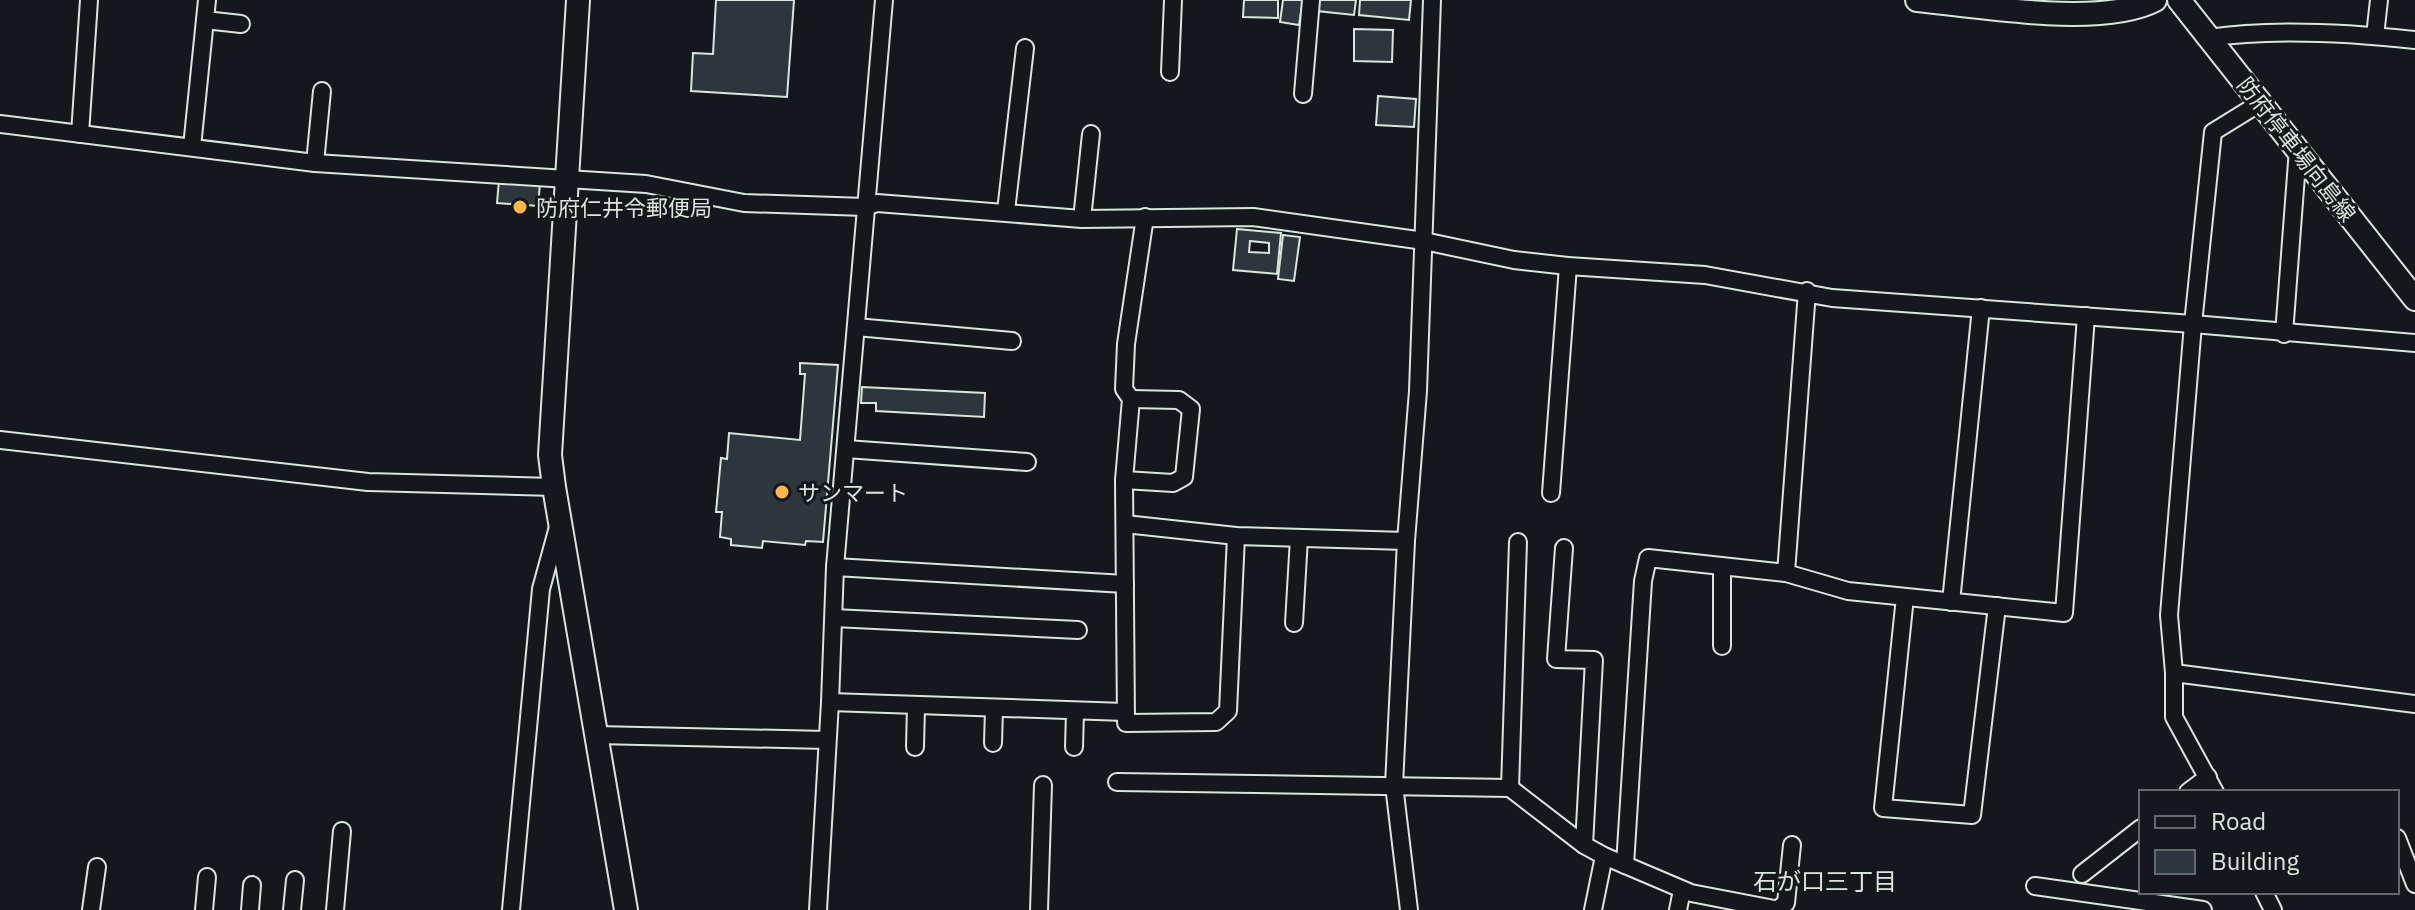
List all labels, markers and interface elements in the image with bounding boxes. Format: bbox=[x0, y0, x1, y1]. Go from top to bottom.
street label: 防府停車場向島線 bbox=[2231, 71, 2363, 227]
place label: 防府仁井令郵便局 bbox=[536, 193, 712, 222]
marker: 防府仁井令郵便局 bbox=[511, 198, 529, 216]
place label: サンマート bbox=[798, 478, 908, 507]
marker: サンマート bbox=[773, 483, 791, 501]
legend bbox=[2139, 790, 2399, 894]
text: Road bbox=[2211, 805, 2266, 837]
text: Building bbox=[2211, 845, 2299, 877]
district label: 石が口三丁目 bbox=[1753, 865, 1897, 897]

